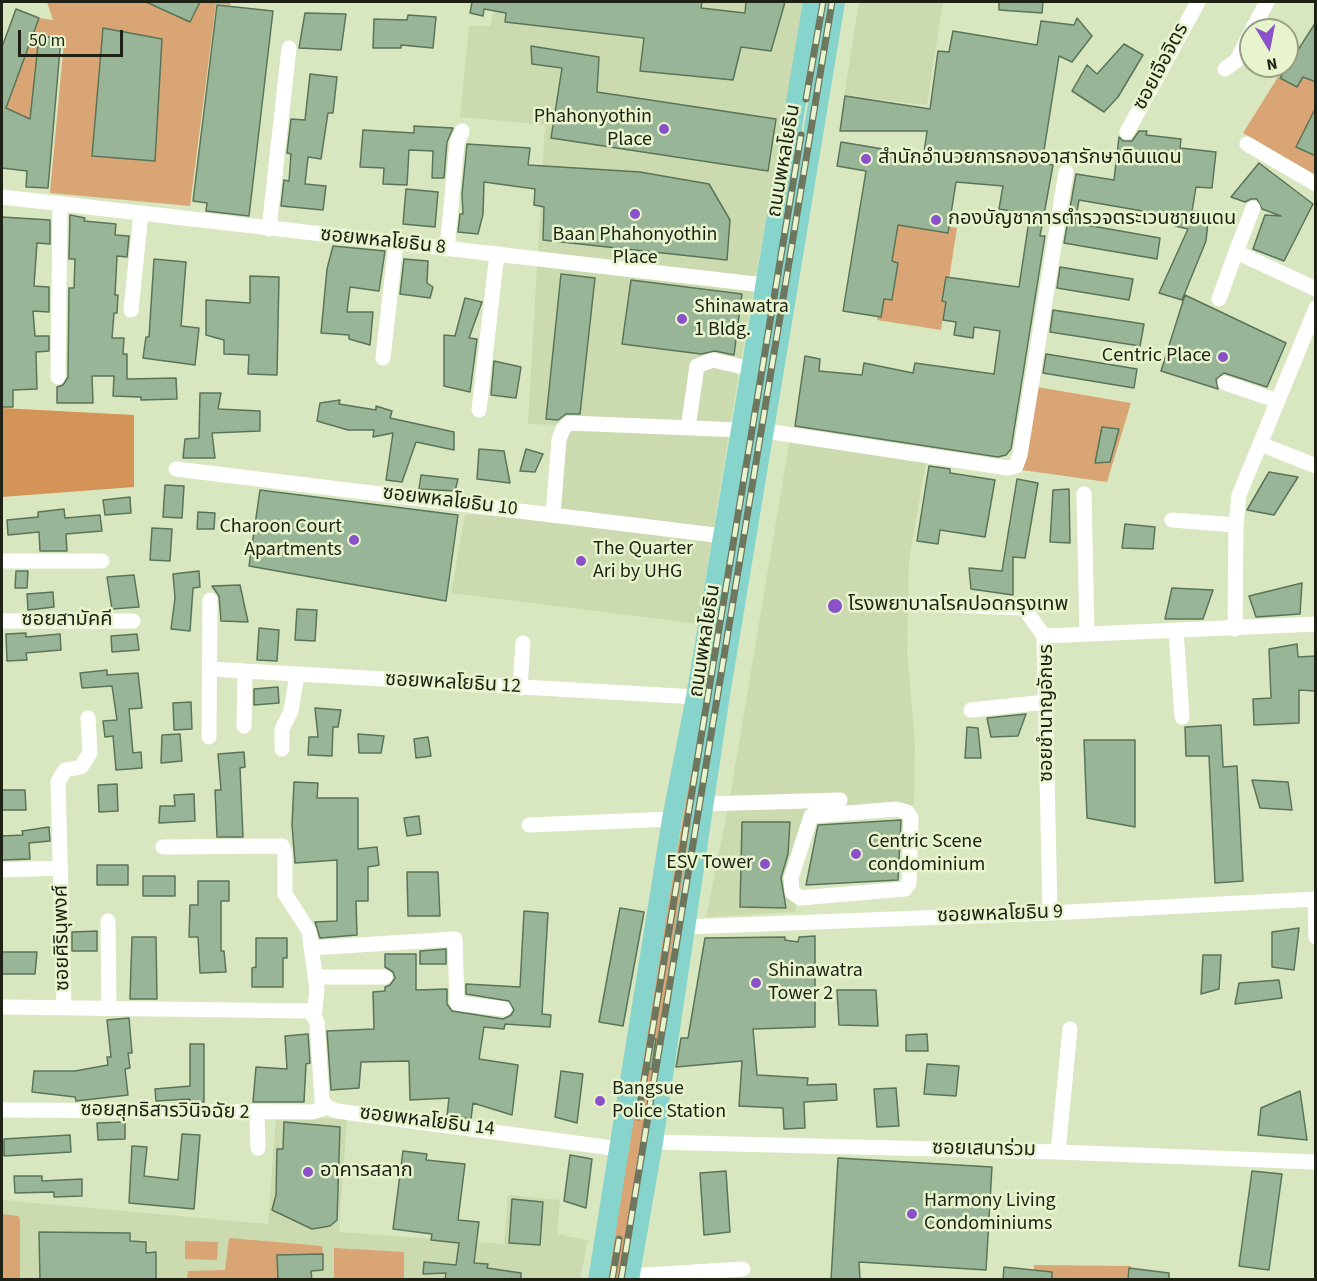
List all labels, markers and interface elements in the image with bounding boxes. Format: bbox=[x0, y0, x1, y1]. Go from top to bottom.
scale bar bbox=[21, 18, 126, 56]
north arrow bbox=[1239, 18, 1299, 78]
street label: ซอยเจือจิตร bbox=[1129, 19, 1195, 115]
text: 50 m bbox=[29, 28, 65, 53]
text: N bbox=[1265, 52, 1279, 76]
street label: ถนนพหลโยธิน bbox=[763, 103, 807, 219]
place label: Phahonyothin Place bbox=[534, 106, 652, 153]
marker: Phahonyothin Place bbox=[657, 122, 671, 136]
place label: สำนักอำนวยการกองอาสารักษาดินแดน bbox=[878, 147, 1182, 171]
marker: สำนักอำนวยการกองอาสารักษาดินแดน bbox=[859, 152, 873, 166]
marker: Baan Phahonyothin Place bbox=[628, 207, 642, 221]
place label: กองบัญชาการตำรวจตระเวนชายแดน bbox=[948, 208, 1236, 232]
marker: กองบัญชาการตำรวจตระเวนชายแดน bbox=[929, 213, 943, 227]
street label: ซอยพหลโยธิน 8 bbox=[319, 223, 447, 261]
place label: Baan Phahonyothin Place bbox=[552, 224, 718, 271]
place label: Shinawatra 1 Bldg. bbox=[694, 296, 789, 343]
marker: Shinawatra 1 Bldg. bbox=[675, 312, 689, 326]
place label: Centric Place bbox=[1102, 345, 1211, 369]
marker: Centric Place bbox=[1216, 350, 1230, 364]
street label: ซอยพหลโยธิน 10 bbox=[381, 482, 519, 522]
place label: Charoon Court Apartments bbox=[219, 516, 342, 563]
marker: Charoon Court Apartments bbox=[347, 533, 361, 547]
place label: The Quarter Ari by UHG bbox=[593, 538, 693, 585]
marker: The Quarter Ari by UHG bbox=[574, 554, 588, 568]
street label: ถนนพหลโยธิน bbox=[685, 583, 727, 699]
place label: โรงพยาบาลโรคปอดกรุงเทพ bbox=[848, 594, 1068, 618]
marker: โรงพยาบาลโรคปอดกรุงเทพ bbox=[826, 597, 844, 615]
street label: ซอยสามัคคี bbox=[22, 609, 112, 633]
street label: ซอยชำนาญอักษร bbox=[1036, 644, 1060, 782]
street label: ซอยพหลโยธิน 12 bbox=[384, 668, 522, 700]
place label: Centric Scene condominium bbox=[868, 831, 985, 878]
marker: Centric Scene condominium bbox=[849, 847, 863, 861]
place label: ESV Tower bbox=[666, 852, 753, 876]
marker: ESV Tower bbox=[758, 857, 772, 871]
street label: ซอยศิรินุพงศ์ bbox=[50, 885, 76, 991]
street label: ซอยพหลโยธิน 9 bbox=[937, 901, 1063, 929]
place label: Shinawatra Tower 2 bbox=[768, 960, 863, 1007]
marker: Shinawatra Tower 2 bbox=[749, 976, 763, 990]
place label: Bangsue Police Station bbox=[612, 1078, 726, 1125]
marker: Bangsue Police Station bbox=[593, 1094, 607, 1108]
street label: ซอยสุทธิสารวินิจฉัย 2 bbox=[80, 1099, 250, 1125]
street label: ซอยพหลโยธิน 14 bbox=[358, 1102, 496, 1142]
street label: ซอยเสนาร่วม bbox=[932, 1137, 1036, 1163]
place label: อาคารสลาก bbox=[320, 1160, 413, 1184]
marker: อาคารสลาก bbox=[301, 1165, 315, 1179]
place label: Harmony Living Condominiums bbox=[924, 1190, 1056, 1237]
marker: Harmony Living Condominiums bbox=[905, 1207, 919, 1221]

